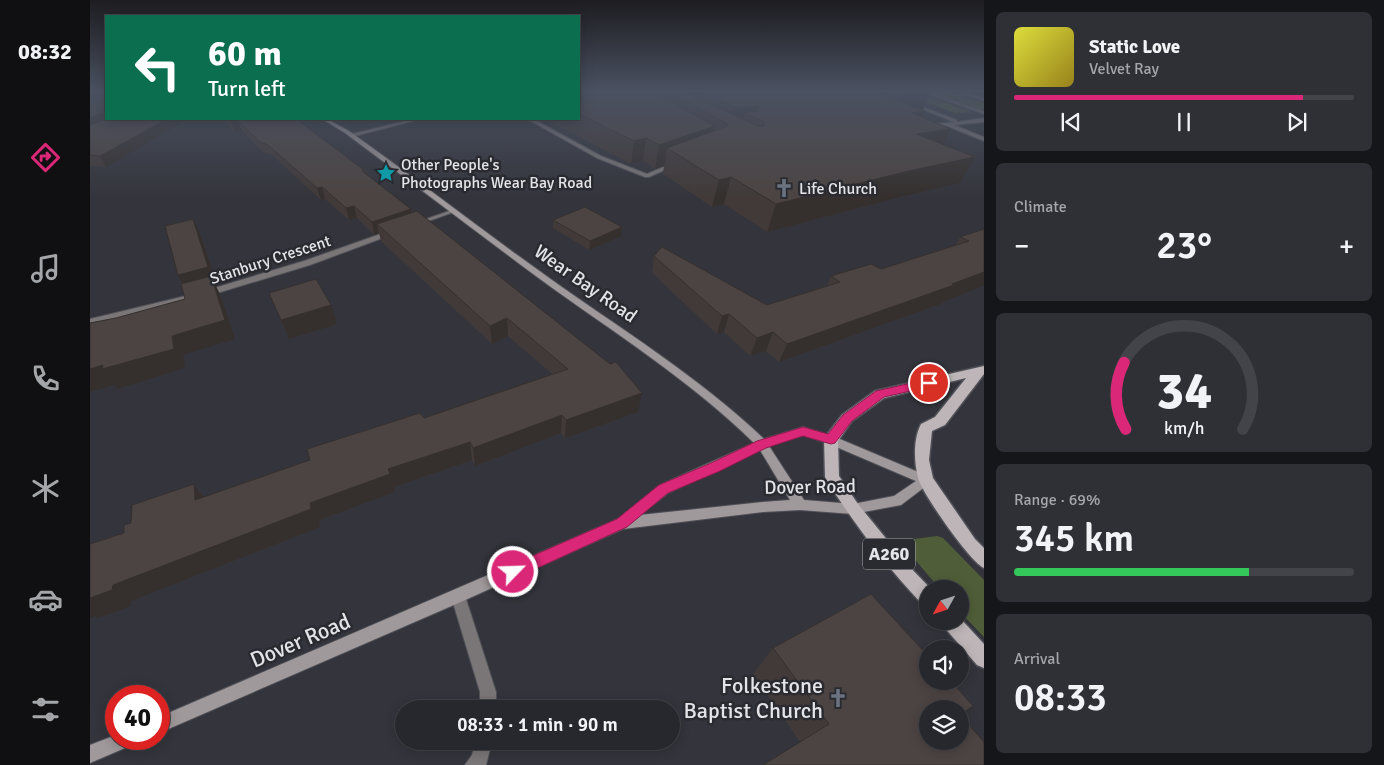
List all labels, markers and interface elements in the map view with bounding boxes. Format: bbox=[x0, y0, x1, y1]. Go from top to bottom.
text: 60 m bbox=[208, 32, 282, 75]
icon: left bbox=[125, 35, 190, 100]
text: Static Love bbox=[1089, 35, 1180, 59]
text: 08:32 bbox=[18, 38, 72, 65]
text: Velvet Ray bbox=[1089, 59, 1159, 79]
text: Turn left bbox=[208, 75, 286, 102]
icon: previous bbox=[1057, 108, 1085, 136]
icon: pause bbox=[1170, 108, 1198, 136]
icon: next bbox=[1283, 108, 1311, 136]
icon: directions bbox=[28, 140, 63, 175]
place label: Other People's Photographs Wear Bay Road bbox=[401, 155, 592, 193]
place icon: Other People's Photographs Wear Bay Road bbox=[375, 162, 397, 184]
church icon: Life Church bbox=[773, 177, 795, 199]
place label: Life Church bbox=[799, 179, 877, 199]
text: Climate bbox=[1014, 197, 1067, 217]
text: 23° bbox=[1156, 222, 1212, 269]
text: − bbox=[1014, 229, 1029, 263]
text: + bbox=[1339, 229, 1354, 263]
street label: Stanbury Crescent bbox=[207, 231, 334, 289]
street label: Wear Bay Road bbox=[529, 239, 642, 328]
icon: music bbox=[28, 251, 63, 286]
text: 34 bbox=[1156, 359, 1212, 423]
icon: phone bbox=[28, 361, 63, 396]
pin bbox=[908, 362, 950, 404]
icon: arrive bbox=[915, 369, 943, 397]
text: km/h bbox=[1164, 417, 1204, 439]
icon: climate bbox=[28, 471, 63, 506]
street label: Dover Road bbox=[764, 474, 856, 500]
text: Range · 69% bbox=[1014, 490, 1100, 510]
text: 345 km bbox=[1014, 515, 1134, 562]
road number: A260 bbox=[863, 538, 915, 570]
position arrow bbox=[486, 545, 538, 597]
north arrow bbox=[919, 580, 969, 630]
map controls bbox=[919, 580, 969, 750]
icon: car bbox=[28, 582, 63, 617]
street label: Dover Road bbox=[246, 607, 354, 674]
button: sound bbox=[919, 640, 969, 690]
text: Arrival bbox=[1014, 649, 1060, 669]
place label: Folkestone Baptist Church bbox=[684, 672, 823, 724]
text: 08:33 bbox=[1014, 674, 1107, 721]
speed limit sign: 40 bbox=[105, 685, 170, 750]
church icon: Folkestone Baptist Church bbox=[827, 687, 849, 709]
icon: filters bbox=[28, 692, 63, 727]
button: layers bbox=[919, 700, 969, 750]
text: 08:33 · 1 min · 90 m bbox=[457, 713, 618, 737]

